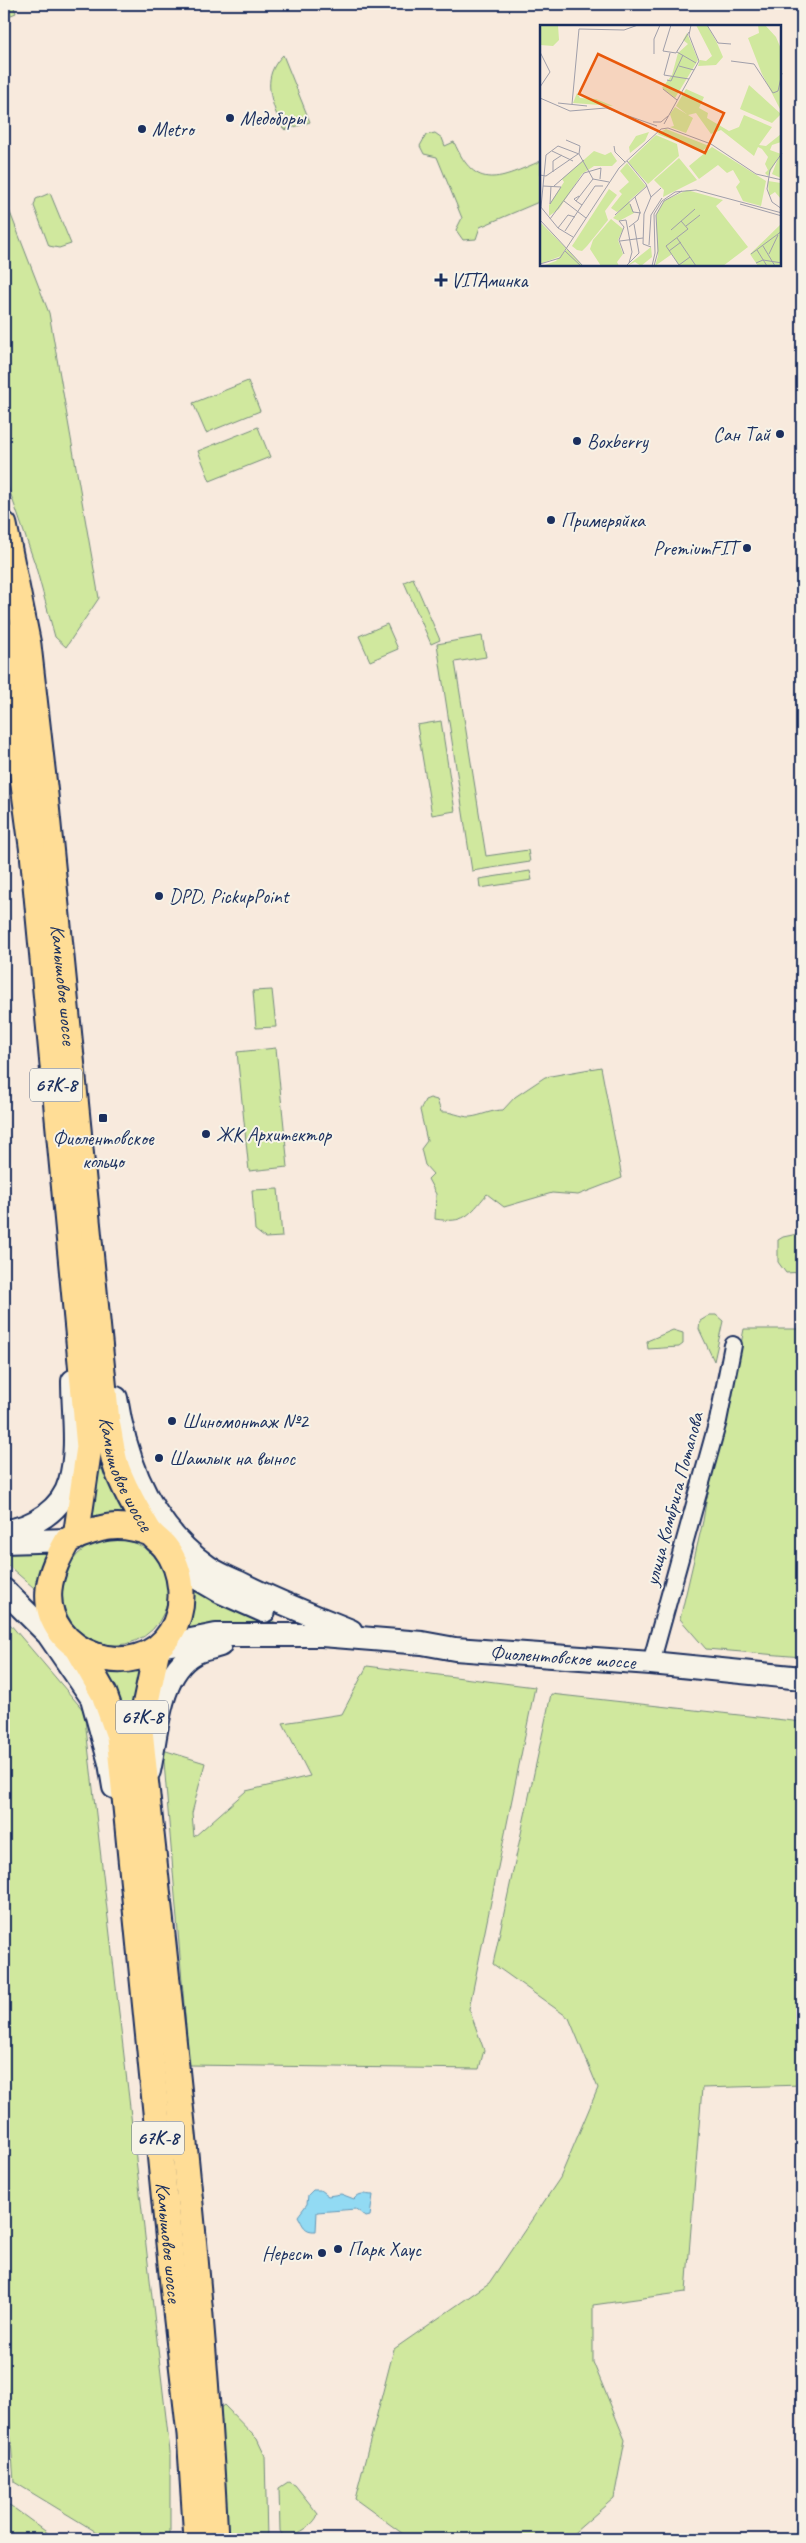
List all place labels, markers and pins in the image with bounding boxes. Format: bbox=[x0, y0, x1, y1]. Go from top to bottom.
place label: Медоборы bbox=[240, 106, 307, 131]
marker: Медоборы bbox=[224, 112, 236, 124]
place label: Metro bbox=[152, 117, 196, 142]
marker: Metro bbox=[136, 123, 148, 135]
place label: VITAминка bbox=[451, 268, 530, 293]
marker: VITAминка bbox=[435, 274, 447, 286]
place label: Сан Тай bbox=[713, 422, 772, 447]
marker: Сан Тай bbox=[774, 428, 786, 440]
place label: Boxberry bbox=[587, 429, 649, 454]
marker: Boxberry bbox=[571, 435, 583, 447]
place label: Примеряйка bbox=[561, 508, 646, 533]
marker: Примеряйка bbox=[545, 514, 557, 526]
place label: PremiumFIT bbox=[653, 536, 742, 561]
marker: PremiumFIT bbox=[741, 542, 753, 554]
place label: DPD, PickupPoint bbox=[169, 884, 291, 909]
marker: DPD, PickupPoint bbox=[153, 890, 165, 902]
marker: Фиолентовское кольцо bbox=[97, 1112, 109, 1124]
place label: ЖК Архитектор bbox=[216, 1122, 332, 1147]
place label: Фиолентовское кольцо bbox=[53, 1126, 155, 1174]
marker: ЖК Архитектор bbox=[200, 1128, 212, 1140]
place label: Шиномонтаж №2 bbox=[182, 1409, 310, 1434]
marker: Шиномонтаж №2 bbox=[166, 1415, 178, 1427]
place label: Шашлык на вынос bbox=[169, 1446, 296, 1471]
marker: Шашлык на вынос bbox=[153, 1452, 165, 1464]
place label: Парк Хаус bbox=[348, 2237, 422, 2262]
place label: Нерест bbox=[262, 2241, 313, 2266]
marker: Парк Хаус bbox=[332, 2243, 344, 2255]
marker: Нерест bbox=[316, 2247, 328, 2259]

